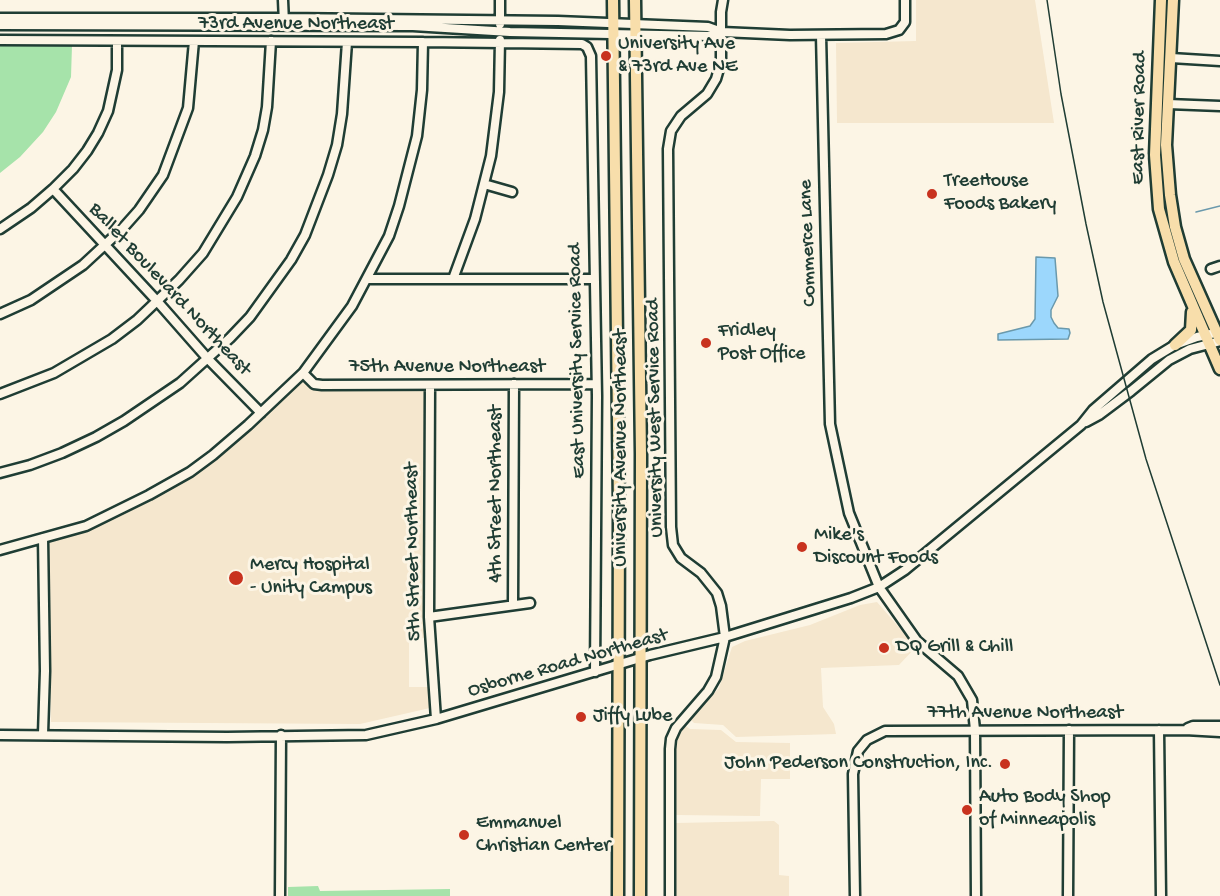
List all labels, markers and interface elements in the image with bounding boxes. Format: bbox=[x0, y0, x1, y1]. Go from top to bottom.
street label: 73rd Avenue Northeast bbox=[198, 13, 394, 37]
place label: University Ave & 73rd Ave NE bbox=[618, 33, 737, 80]
marker: University Ave & 73rd Ave NE bbox=[599, 49, 613, 63]
street label: East River Road bbox=[1127, 51, 1153, 185]
place label: TreeHouse Foods Bakery bbox=[944, 170, 1056, 217]
street label: Commerce Lane bbox=[795, 179, 823, 307]
marker: TreeHouse Foods Bakery bbox=[925, 187, 939, 201]
street label: Ballet Boulevard Northeast bbox=[83, 198, 255, 382]
street label: East University Service Road bbox=[564, 243, 592, 479]
street label: University West Service Road bbox=[642, 298, 670, 538]
place label: Fridley Post Office bbox=[718, 320, 805, 367]
street label: University Avenue Northeast bbox=[610, 329, 634, 567]
marker: Fridley Post Office bbox=[699, 336, 713, 350]
street label: 75th Avenue Northeast bbox=[349, 356, 545, 380]
street label: 4th Street Northeast bbox=[485, 405, 509, 583]
street label: 5th Street Northeast bbox=[400, 463, 428, 641]
place label: Mike's Discount Foods bbox=[814, 524, 938, 571]
marker: Mike's Discount Foods bbox=[795, 540, 809, 554]
place label: Mercy Hospital - Unity Campus bbox=[250, 554, 372, 601]
marker: Mercy Hospital - Unity Campus bbox=[227, 569, 245, 587]
street label: Osborne Road Northeast bbox=[465, 624, 671, 704]
place label: DQ Grill & Chill bbox=[896, 636, 1013, 660]
marker: DQ Grill & Chill bbox=[877, 641, 891, 655]
street label: 77th Avenue Northeast bbox=[927, 702, 1123, 726]
place label: Jiffy Lube bbox=[593, 705, 672, 729]
marker: Jiffy Lube bbox=[574, 710, 588, 724]
place label: John Pederson Construction, Inc. bbox=[724, 752, 993, 776]
marker: John Pederson Construction, Inc. bbox=[998, 757, 1012, 771]
place label: Auto Body Shop of Minneapolis bbox=[979, 786, 1111, 833]
marker: Auto Body Shop of Minneapolis bbox=[960, 803, 974, 817]
place label: Emmanuel Christian Center bbox=[476, 812, 610, 859]
marker: Emmanuel Christian Center bbox=[457, 828, 471, 842]

